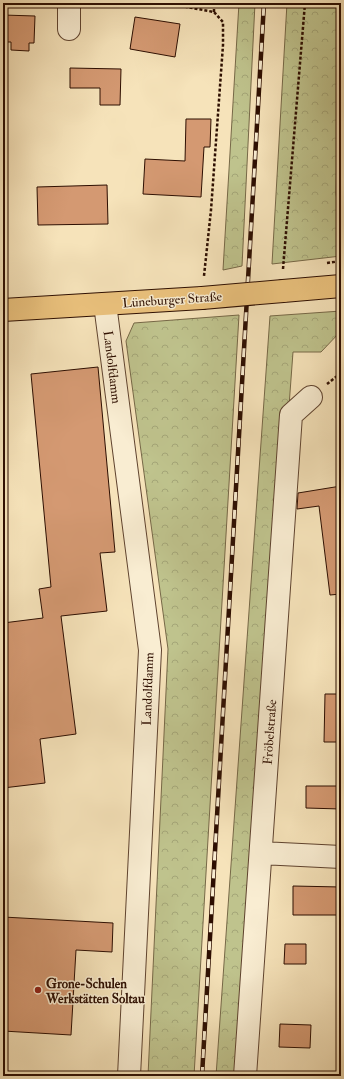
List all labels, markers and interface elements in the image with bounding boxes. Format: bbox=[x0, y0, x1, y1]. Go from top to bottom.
street label: Lüneburger Straße bbox=[122, 289, 223, 311]
street label: Landolfdamm bbox=[100, 330, 124, 405]
street label: Landolfdamm bbox=[139, 652, 157, 726]
street label: Fröbelstraße bbox=[260, 698, 280, 765]
place label: Grone-Schulen Werkstätten Soltau bbox=[45, 976, 145, 1007]
marker: Grone-Schulen Werkstätten Soltau bbox=[33, 985, 43, 995]

